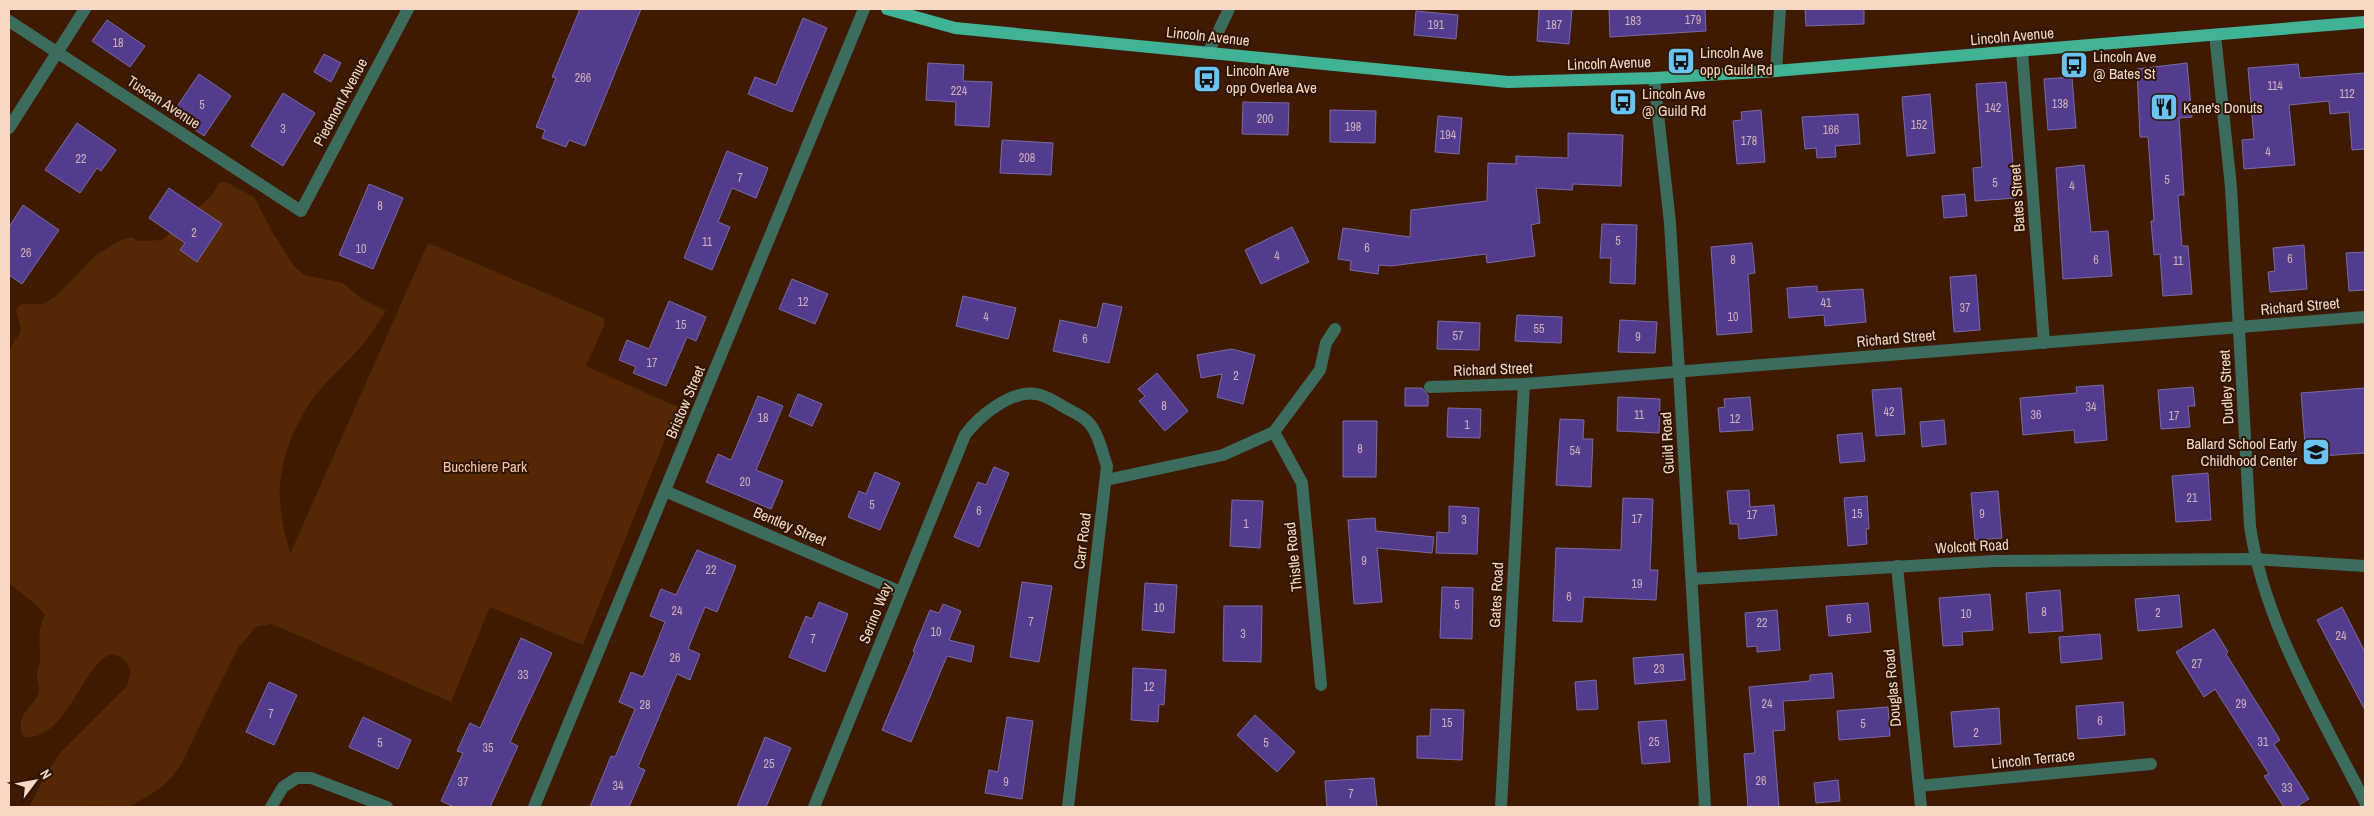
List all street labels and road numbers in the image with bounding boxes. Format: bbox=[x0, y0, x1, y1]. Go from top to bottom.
street label: Lincoln Avenue bbox=[1165, 21, 1251, 51]
street label: Lincoln Avenue bbox=[1969, 22, 2055, 50]
street label: Lincoln Avenue bbox=[1567, 51, 1651, 75]
street label: Piedmont Avenue bbox=[308, 54, 372, 150]
street label: Tuscan Avenue bbox=[123, 70, 205, 134]
street label: Bates Street bbox=[2004, 163, 2030, 233]
street label: Richard Street bbox=[2260, 292, 2341, 320]
street label: Richard Street bbox=[1856, 324, 1937, 352]
street label: Dudley Street bbox=[2214, 349, 2238, 425]
street label: Richard Street bbox=[1453, 357, 1534, 381]
street label: Bristow Street bbox=[660, 362, 710, 442]
street label: Guild Road bbox=[1655, 411, 1679, 475]
street label: Bentley Street bbox=[750, 501, 830, 551]
street label: Carr Road bbox=[1068, 512, 1096, 570]
street label: Thistle Road bbox=[1279, 521, 1307, 593]
street label: Wolcott Road bbox=[1935, 534, 2009, 558]
street label: Gates Road bbox=[1484, 562, 1508, 628]
street label: Serino Way bbox=[853, 579, 897, 647]
street label: Douglas Road bbox=[1878, 648, 1906, 728]
street label: Lincoln Terrace bbox=[1990, 744, 2076, 774]

